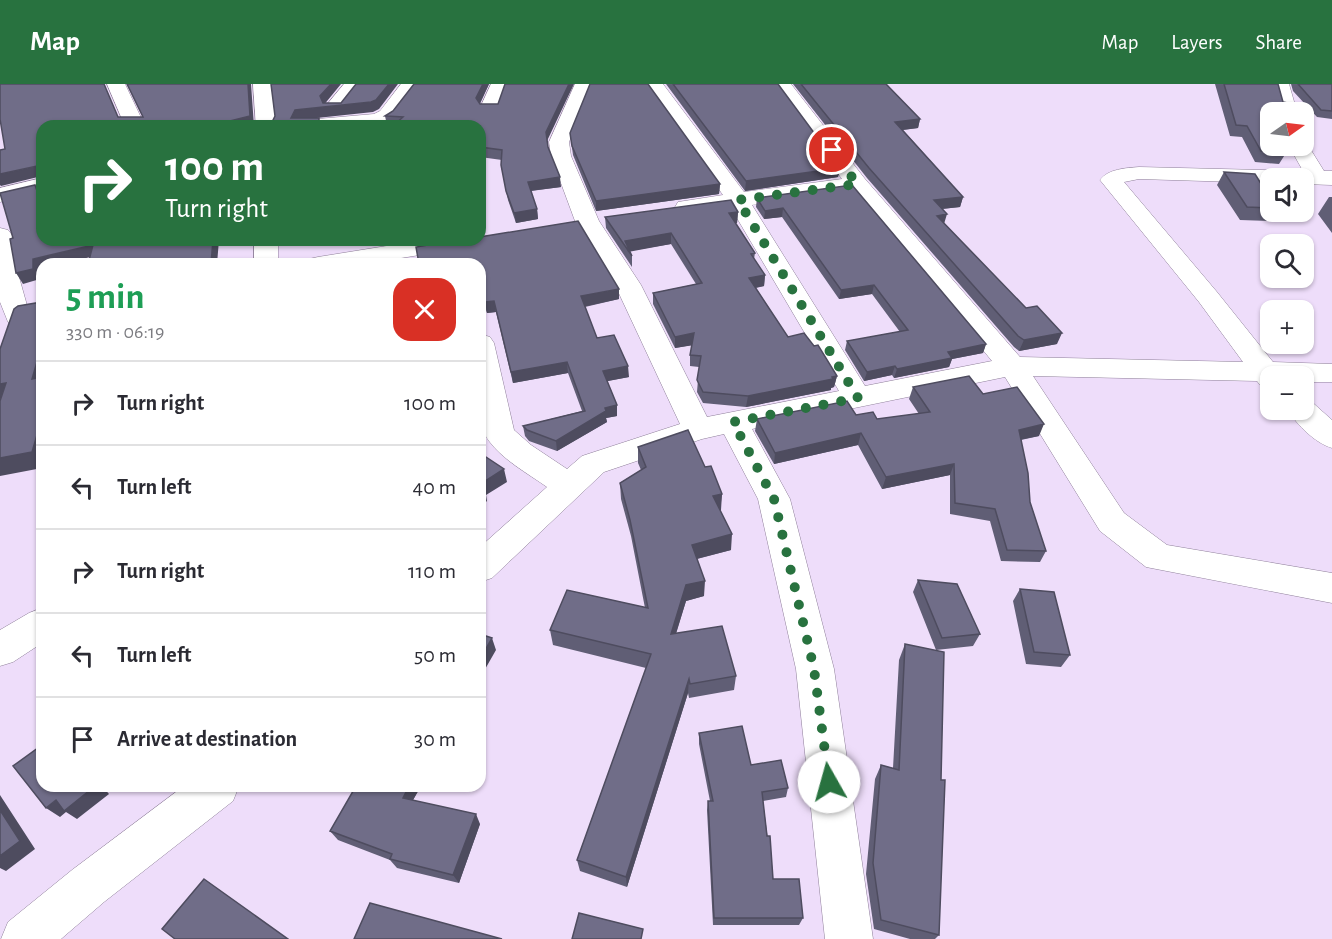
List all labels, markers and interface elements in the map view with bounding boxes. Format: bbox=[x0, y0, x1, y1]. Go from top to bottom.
text: Map bbox=[30, 28, 80, 56]
text: Map bbox=[1102, 32, 1138, 53]
text: Layers bbox=[1171, 32, 1222, 53]
text: Share bbox=[1255, 32, 1302, 53]
north arrow bbox=[1260, 102, 1314, 156]
map controls bbox=[1260, 102, 1314, 420]
pin bbox=[806, 124, 857, 175]
icon: arrive bbox=[815, 133, 848, 166]
icon: right bbox=[66, 144, 144, 222]
text: 100 m bbox=[165, 146, 264, 188]
button: sound bbox=[1260, 168, 1314, 222]
text: Turn right bbox=[165, 195, 268, 222]
button: search bbox=[1260, 234, 1314, 288]
button: close bbox=[393, 278, 456, 341]
text: 5 min bbox=[66, 279, 144, 315]
button: + bbox=[1260, 300, 1314, 354]
text: 330 m · 06:19 bbox=[66, 322, 164, 342]
button: − bbox=[1260, 366, 1314, 420]
icon: right bbox=[66, 387, 99, 420]
text: Turn right bbox=[117, 392, 204, 414]
text: 100 m bbox=[404, 392, 456, 414]
icon: left bbox=[66, 471, 99, 504]
text: Turn left bbox=[117, 476, 191, 498]
text: 40 m bbox=[413, 476, 456, 498]
icon: right bbox=[66, 555, 99, 588]
text: Turn right bbox=[117, 560, 204, 582]
text: 110 m bbox=[408, 560, 456, 582]
icon: left bbox=[66, 639, 99, 672]
text: Turn left bbox=[117, 644, 191, 666]
text: 50 m bbox=[414, 644, 456, 666]
icon: arrive bbox=[66, 723, 99, 756]
text: Arrive at destination bbox=[117, 728, 297, 750]
text: 30 m bbox=[414, 728, 456, 750]
position arrow bbox=[797, 750, 861, 814]

